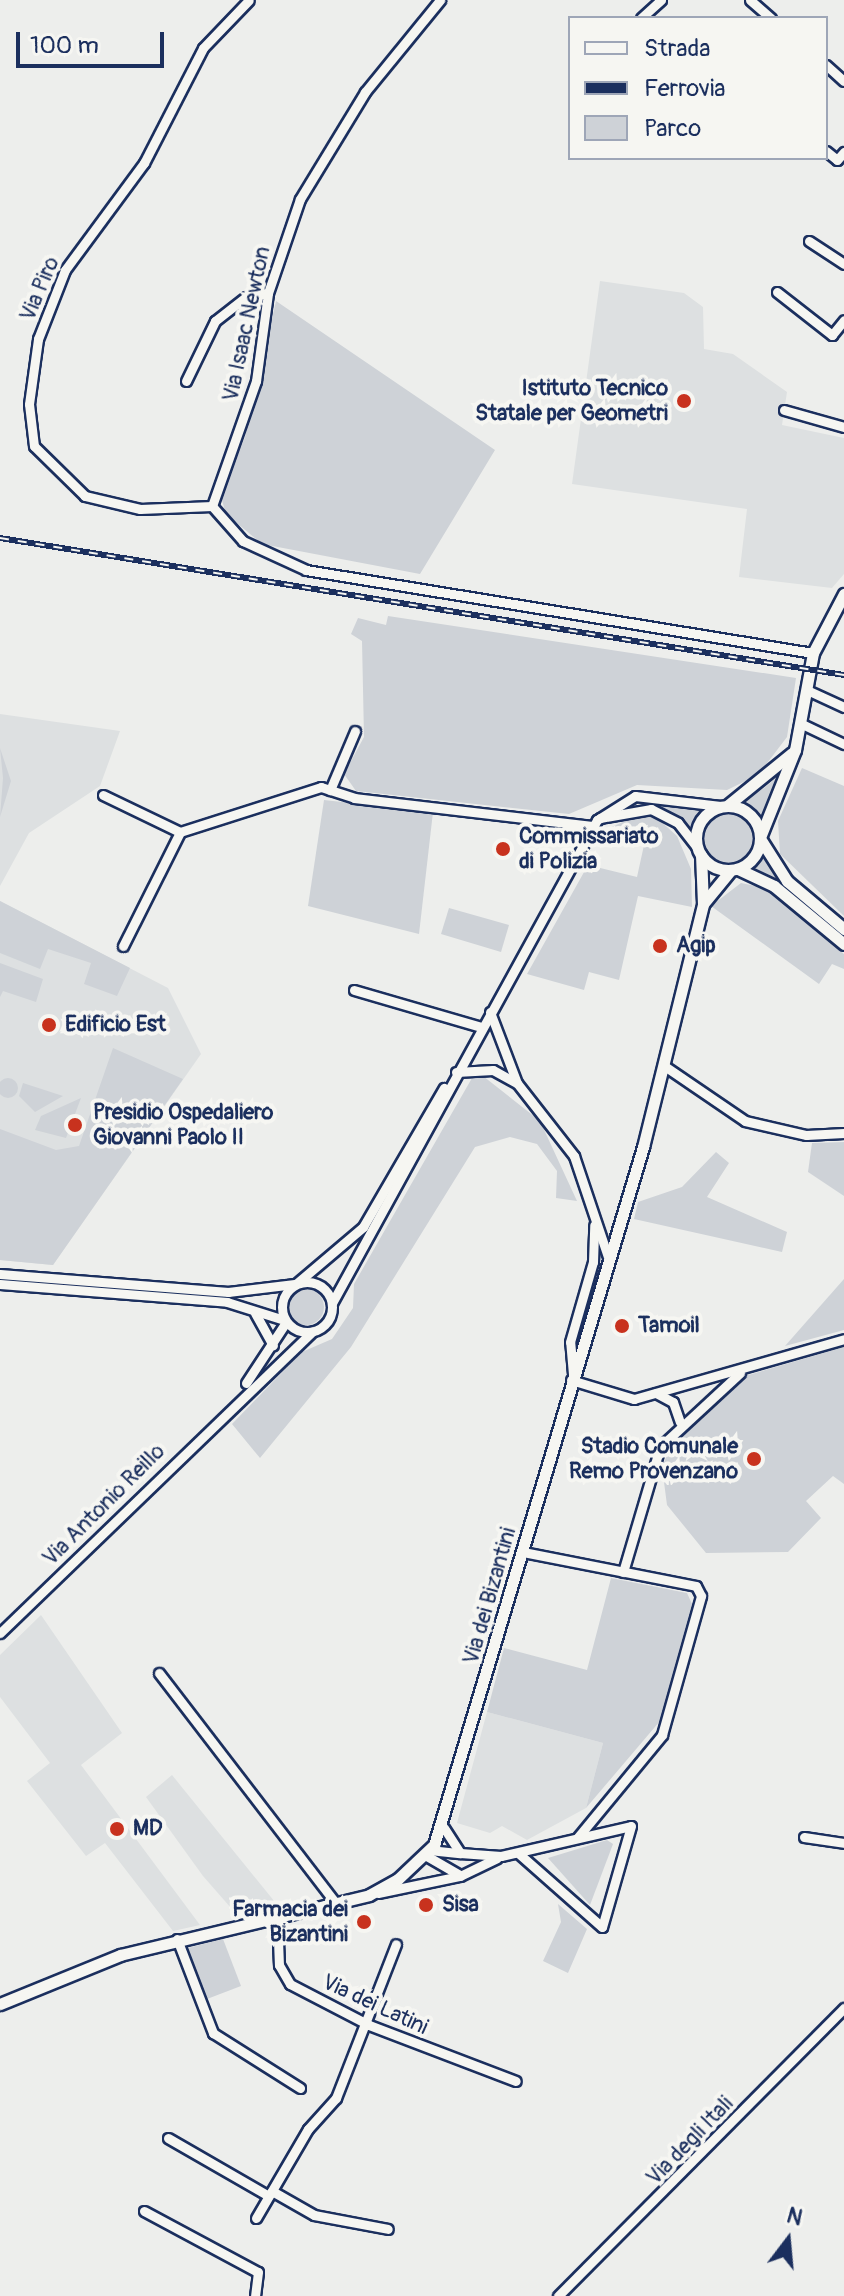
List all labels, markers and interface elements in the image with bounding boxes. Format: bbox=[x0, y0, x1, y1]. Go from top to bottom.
scale bar bbox=[20, 16, 168, 66]
legend bbox=[568, 16, 828, 160]
text: 100 m bbox=[30, 31, 99, 60]
text: Strada bbox=[644, 34, 710, 63]
text: Ferrovia bbox=[644, 74, 725, 103]
text: Parco bbox=[644, 114, 701, 143]
street label: Via Isaac Newton bbox=[218, 244, 276, 404]
street label: Via Piro bbox=[15, 253, 65, 325]
place label: Istituto Tecnico Statale per Geometri bbox=[475, 375, 668, 426]
marker: Istituto Tecnico Statale per Geometri bbox=[675, 392, 693, 410]
place label: Commissariato di Polizia bbox=[519, 823, 659, 874]
marker: Commissariato di Polizia bbox=[494, 840, 512, 858]
place label: Agip bbox=[676, 933, 716, 959]
marker: Agip bbox=[651, 937, 669, 955]
place label: Edificio Est bbox=[65, 1012, 166, 1038]
marker: Edificio Est bbox=[40, 1016, 58, 1034]
place label: Presidio Ospedaliero Giovanni Paolo II bbox=[93, 1099, 273, 1150]
marker: Presidio Ospedaliero Giovanni Paolo II bbox=[64, 1114, 86, 1136]
place label: Tamoil bbox=[638, 1313, 700, 1339]
marker: Tamoil bbox=[613, 1317, 631, 1335]
place label: Stadio Comunale Remo Provenzano bbox=[569, 1433, 738, 1484]
street label: Via Antonio Reillo bbox=[37, 1438, 171, 1572]
marker: Stadio Comunale Remo Provenzano bbox=[745, 1450, 763, 1468]
street label: Via dei Bizantini bbox=[458, 1524, 522, 1668]
place label: MD bbox=[133, 1816, 163, 1842]
marker: MD bbox=[108, 1820, 126, 1838]
place label: Sisa bbox=[442, 1892, 479, 1918]
place label: Farmacia dei Bizantini bbox=[232, 1896, 348, 1948]
marker: Sisa bbox=[417, 1896, 435, 1914]
marker: Farmacia dei Bizantini bbox=[355, 1913, 373, 1931]
street label: Via dei Latini bbox=[318, 1969, 432, 2041]
street label: Via degli Itali bbox=[641, 2091, 739, 2191]
north arrow bbox=[748, 2200, 828, 2280]
text: N bbox=[784, 2201, 806, 2232]

